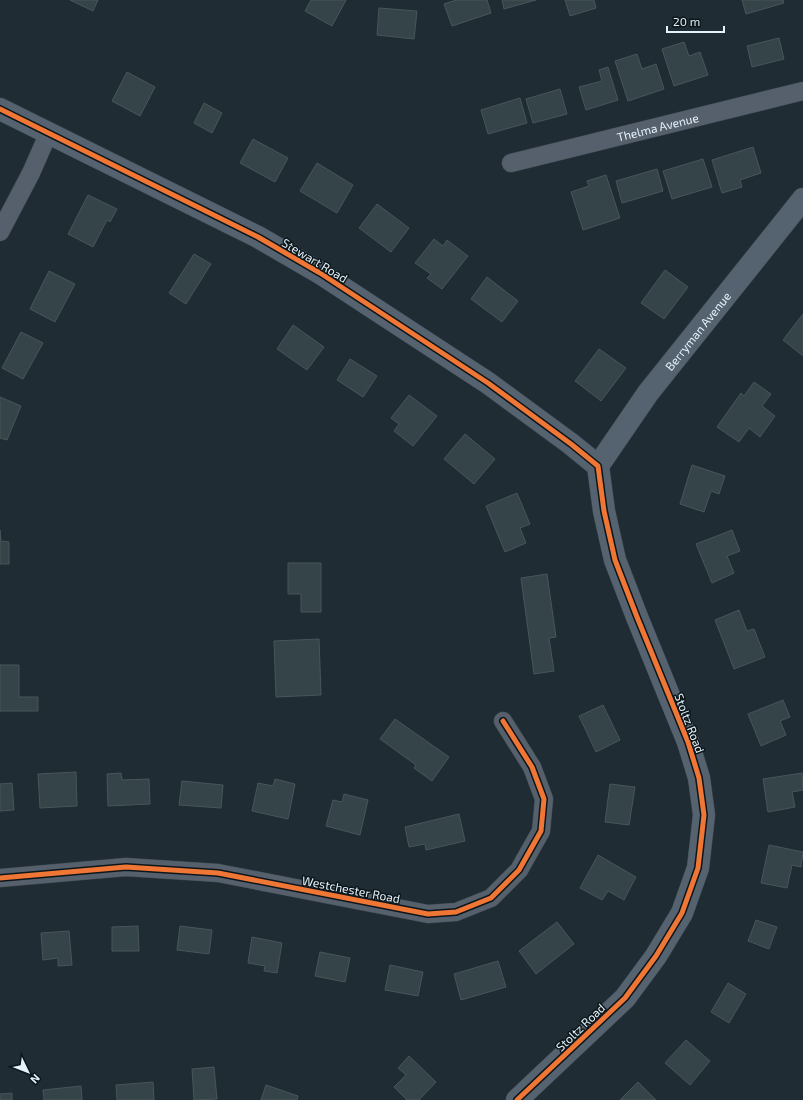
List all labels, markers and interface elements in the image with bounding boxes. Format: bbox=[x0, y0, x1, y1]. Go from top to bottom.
scale bar bbox=[667, 8, 724, 34]
text: 20 m bbox=[673, 14, 700, 28]
street label: Thelma Avenue bbox=[615, 110, 700, 144]
street label: Stewart Road bbox=[280, 235, 350, 285]
street label: Berryman Avenue bbox=[662, 289, 733, 373]
street label: Stoltz Road bbox=[672, 691, 708, 755]
street label: Westchester Road bbox=[301, 873, 401, 905]
street label: Stoltz Road bbox=[553, 1000, 607, 1054]
north arrow bbox=[8, 1052, 48, 1092]
text: N bbox=[28, 1072, 43, 1087]

